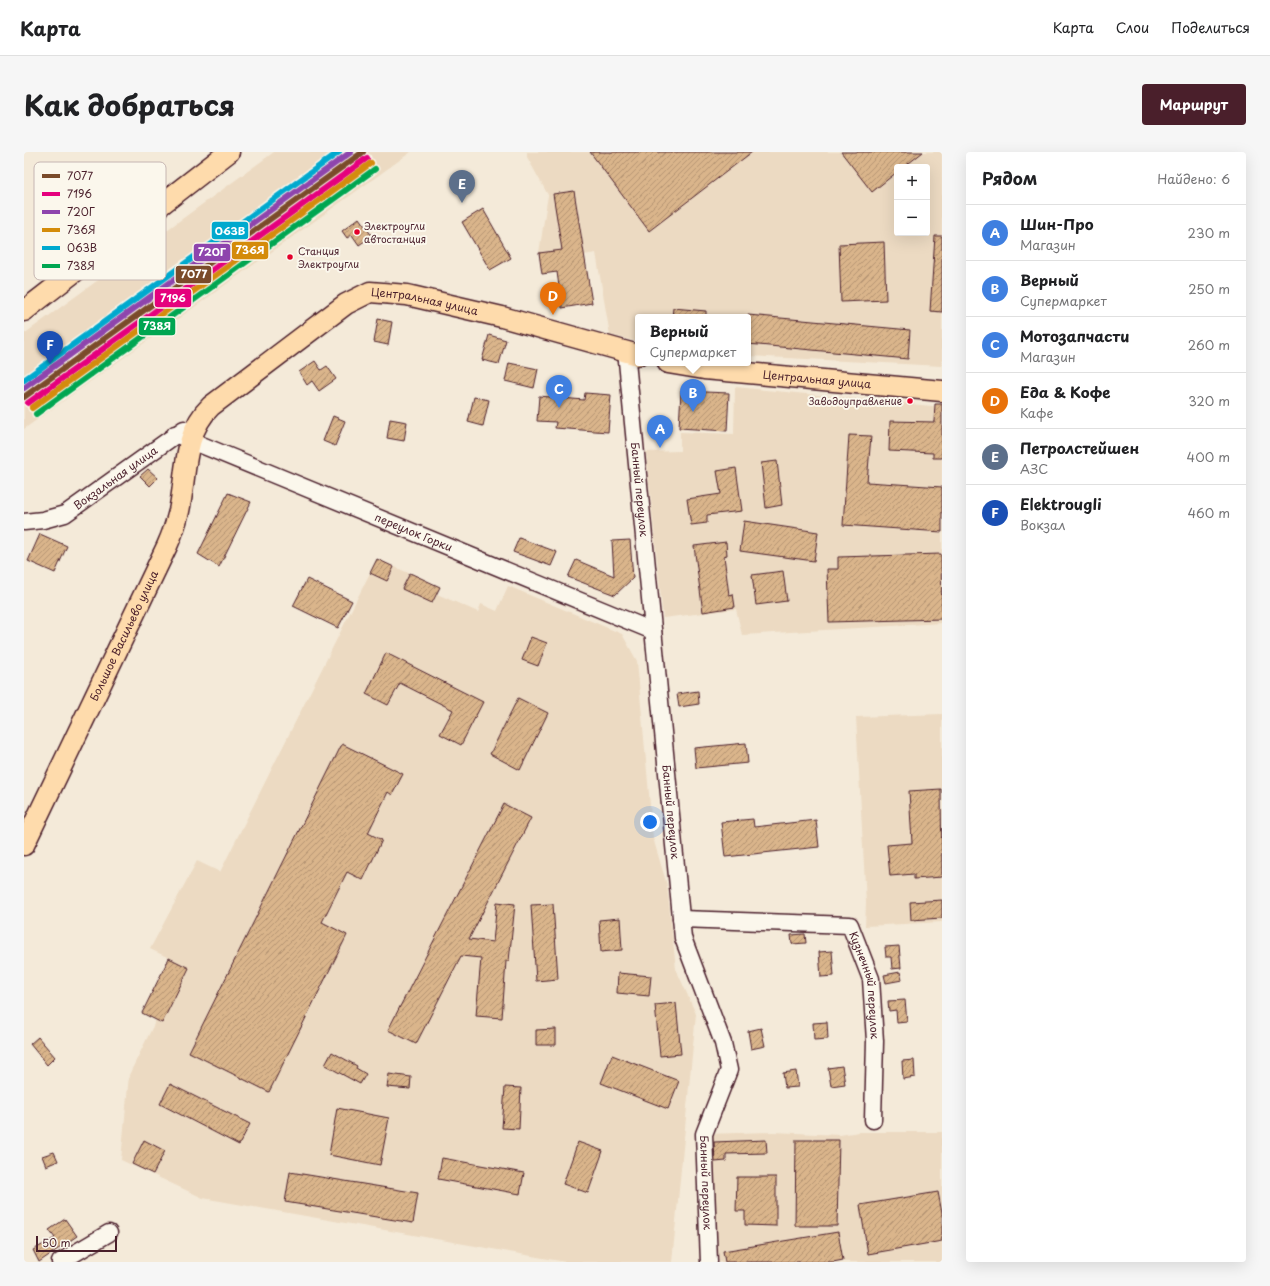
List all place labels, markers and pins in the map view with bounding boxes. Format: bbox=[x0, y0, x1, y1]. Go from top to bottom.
pin: E bbox=[449, 170, 475, 203]
place label: Электроугли автостанция bbox=[364, 218, 426, 246]
marker: Электроугли автостанция bbox=[352, 227, 362, 237]
place label: Станция Электроугли bbox=[298, 243, 359, 272]
marker: Станция Электроугли bbox=[285, 252, 295, 262]
pin: D bbox=[540, 282, 566, 315]
pin: F bbox=[37, 331, 63, 364]
pin: C bbox=[546, 375, 572, 408]
pin: B bbox=[680, 379, 706, 412]
place label: Заводоуправление bbox=[809, 393, 902, 409]
marker: Заводоуправление bbox=[905, 396, 915, 406]
pin: A bbox=[647, 415, 673, 448]

